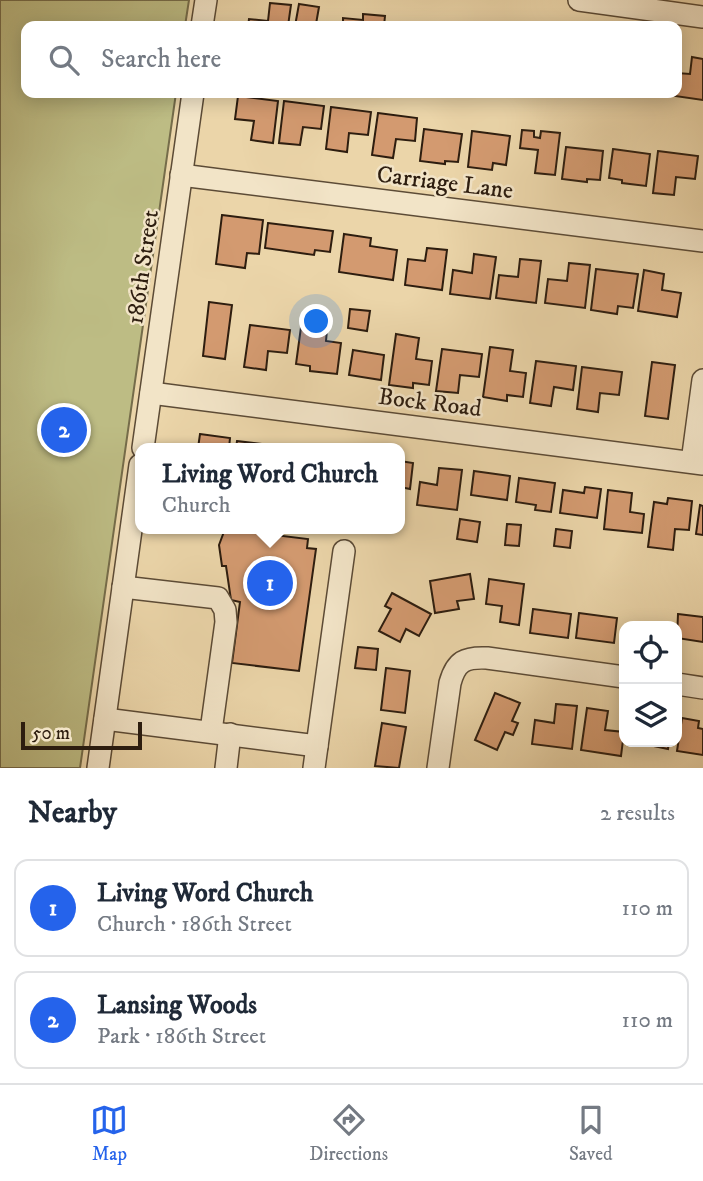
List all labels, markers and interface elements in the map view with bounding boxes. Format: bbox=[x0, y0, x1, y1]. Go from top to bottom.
search box bbox=[21, 21, 682, 98]
icon: search bbox=[45, 41, 83, 79]
text: Search here bbox=[101, 43, 221, 76]
street label: Carriage Lane bbox=[375, 160, 515, 206]
street label: 186th Street bbox=[120, 208, 166, 326]
your location bbox=[299, 304, 333, 338]
street label: Bock Road bbox=[376, 382, 483, 424]
pin: 2 bbox=[41, 404, 87, 456]
popup bbox=[135, 443, 405, 534]
text: Living Word Church bbox=[162, 458, 378, 491]
text: Church bbox=[162, 491, 231, 520]
pin: 1 bbox=[247, 557, 293, 609]
map controls bbox=[619, 621, 682, 747]
button: locate bbox=[619, 621, 682, 684]
button: layers bbox=[619, 684, 682, 747]
scale bar bbox=[21, 719, 142, 751]
text: 50 m bbox=[32, 722, 70, 745]
text: Nearby bbox=[28, 795, 117, 832]
text: 2 results bbox=[600, 799, 675, 828]
text: Living Word Church bbox=[97, 877, 313, 910]
text: 1 bbox=[49, 894, 57, 923]
text: 110 m bbox=[622, 894, 673, 923]
text: Church · 186th Street bbox=[97, 910, 292, 939]
text: Lansing Woods bbox=[97, 989, 257, 1022]
text: 2 bbox=[47, 1006, 59, 1035]
text: 110 m bbox=[622, 1006, 673, 1035]
text: Park · 186th Street bbox=[97, 1022, 266, 1051]
tab: Map bbox=[90, 1101, 128, 1166]
tab: Directions bbox=[309, 1101, 388, 1166]
tab: Saved bbox=[569, 1101, 613, 1166]

